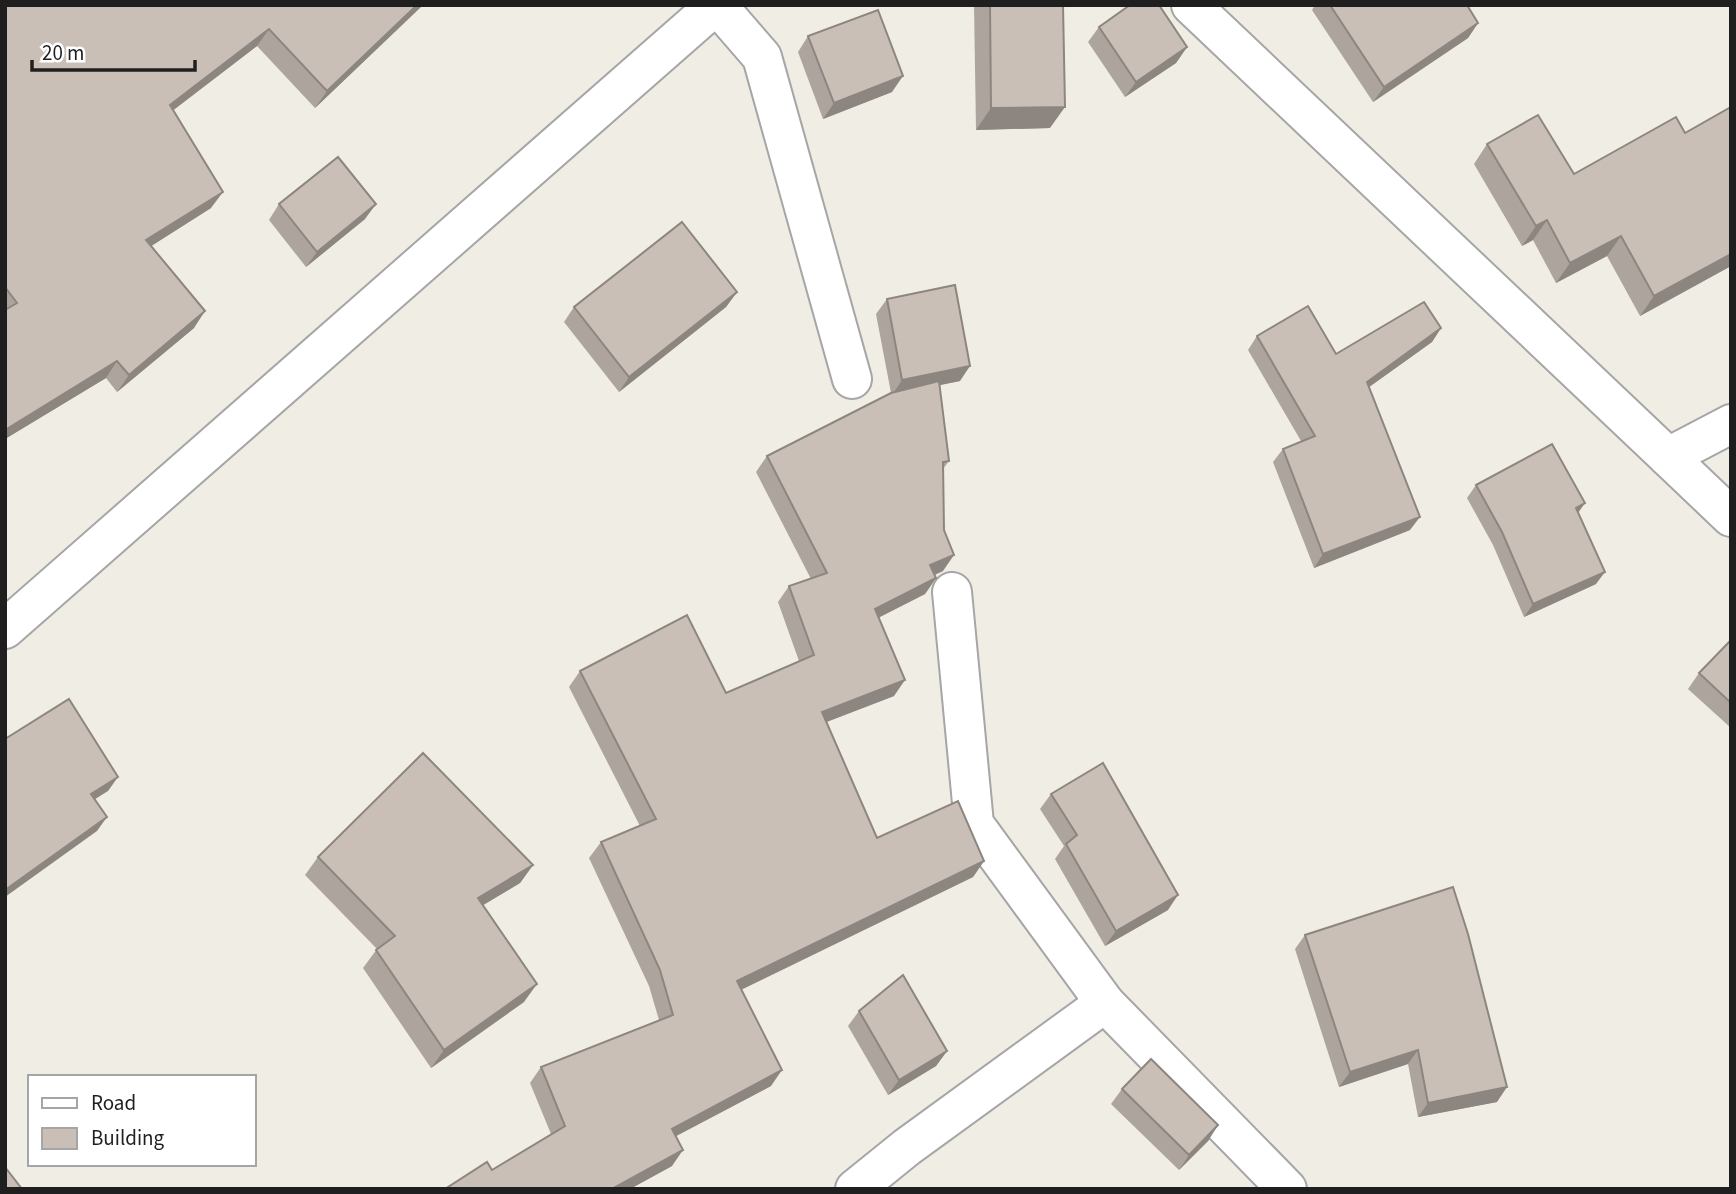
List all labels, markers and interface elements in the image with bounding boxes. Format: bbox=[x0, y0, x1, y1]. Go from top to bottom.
scale bar bbox=[32, 28, 194, 72]
text: 20 m bbox=[42, 38, 84, 68]
legend bbox=[28, 1075, 256, 1166]
text: Road bbox=[91, 1088, 136, 1118]
text: Building bbox=[91, 1123, 165, 1153]

